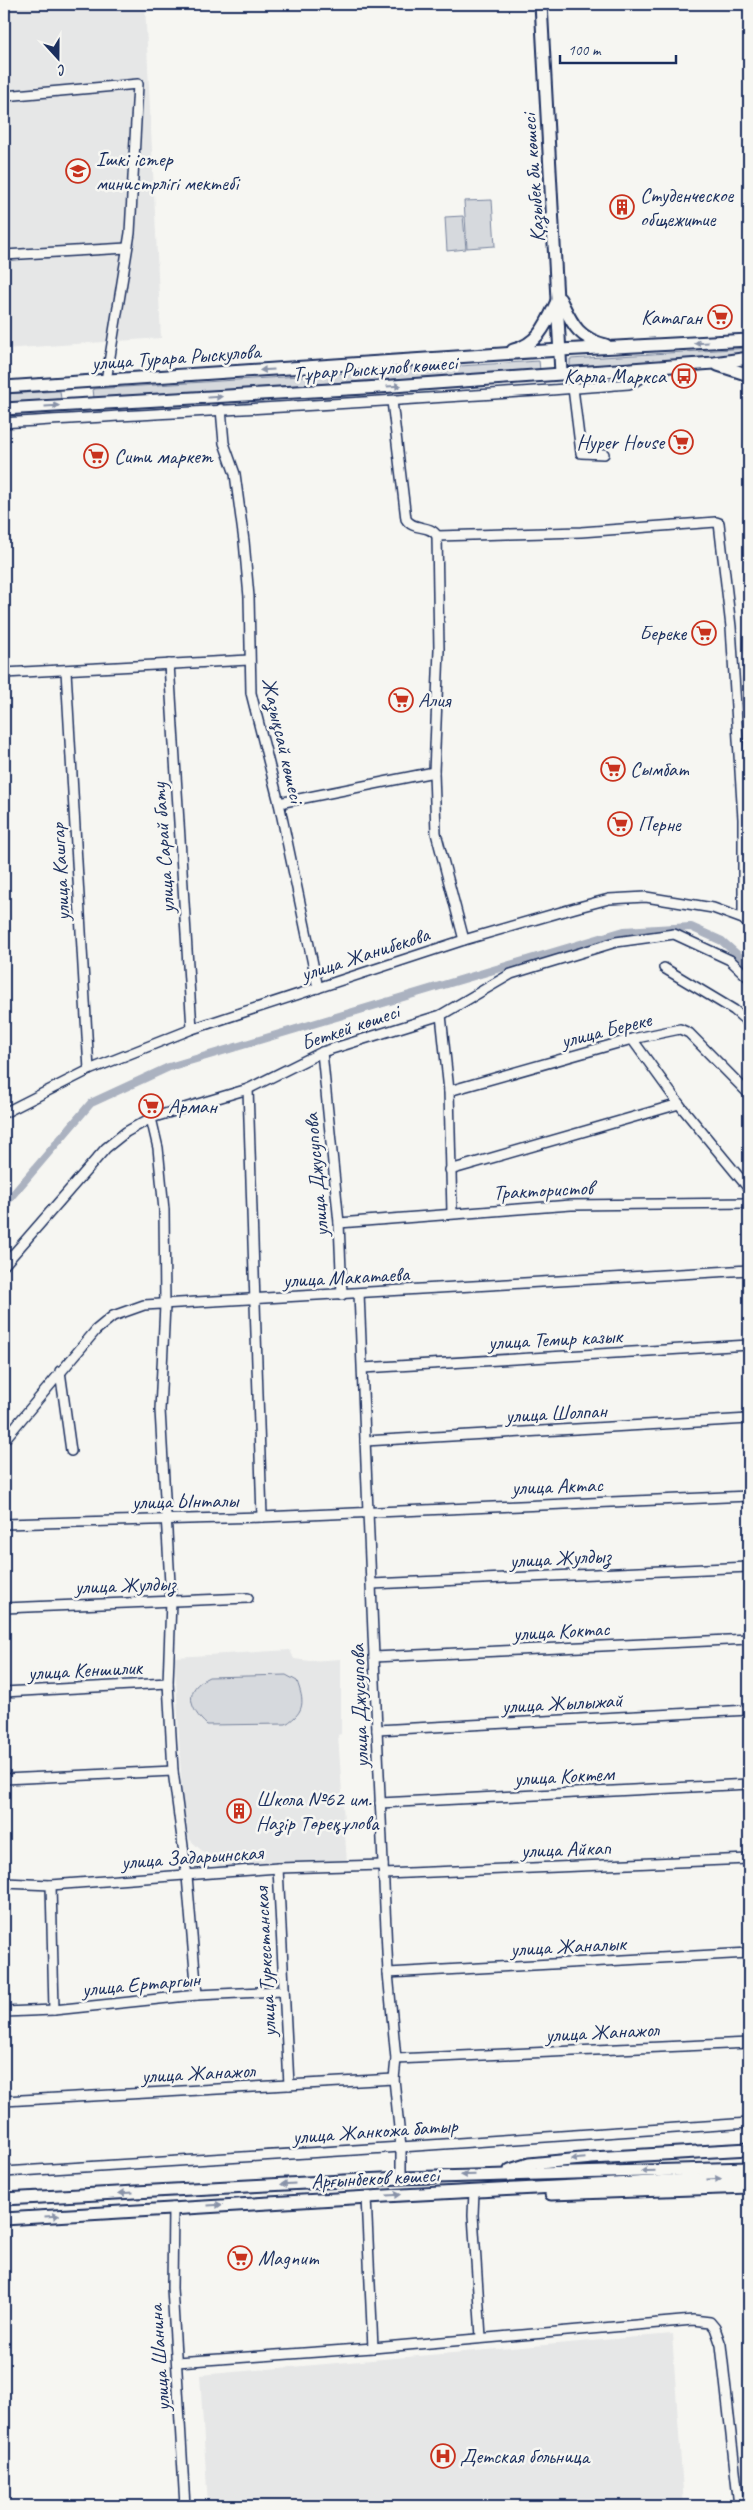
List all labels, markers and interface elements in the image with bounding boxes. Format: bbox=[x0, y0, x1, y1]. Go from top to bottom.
north arrow bbox=[32, 32, 82, 82]
scale bar bbox=[560, 32, 677, 64]
text: 100 m bbox=[568, 41, 602, 60]
text: С bbox=[54, 61, 69, 80]
street label: Қазыбек би көшесі bbox=[515, 110, 551, 243]
place label: Ішкі істер министрлігі мектебі bbox=[96, 146, 241, 196]
school or university icon: Ішкі істер министрлігі мектебі bbox=[65, 158, 91, 184]
place label: Студенческое общежитие bbox=[640, 182, 734, 232]
building icon: Студенческое общежитие bbox=[609, 194, 635, 220]
place label: Катаган bbox=[641, 304, 703, 330]
supermarket icon: Катаган bbox=[707, 304, 733, 330]
street label: улица Турара Рыскулова bbox=[89, 338, 264, 376]
one-way arrow bbox=[692, 339, 708, 347]
street label: Тұрар Рыскұлов көшесі bbox=[292, 349, 461, 387]
place label: Карла Маркса bbox=[564, 363, 668, 389]
bus stop icon: Карла Маркса bbox=[671, 363, 697, 389]
one-way arrow bbox=[259, 367, 275, 375]
one-way arrow bbox=[387, 382, 403, 390]
one-way arrow bbox=[207, 392, 223, 400]
one-way arrow bbox=[45, 401, 61, 409]
place label: Hyper House bbox=[576, 429, 666, 455]
supermarket icon: Hyper House bbox=[668, 429, 694, 455]
supermarket icon: Сити маркет bbox=[83, 443, 109, 469]
place label: Сити маркет bbox=[114, 443, 214, 469]
place label: Береке bbox=[639, 620, 687, 646]
supermarket icon: Береке bbox=[691, 620, 717, 646]
street label: Жазықсай көшесі bbox=[255, 675, 311, 808]
supermarket icon: Алия bbox=[388, 687, 414, 713]
place label: Алия bbox=[418, 687, 452, 713]
supermarket icon: Сымбат bbox=[600, 756, 626, 782]
place label: Сымбат bbox=[630, 756, 690, 782]
street label: улица Сарай бату bbox=[145, 780, 181, 916]
supermarket icon: Перне bbox=[607, 811, 633, 837]
place label: Перне bbox=[638, 811, 682, 837]
street label: улица Кашгар bbox=[44, 821, 76, 924]
street label: улица Жанибекова bbox=[296, 921, 434, 988]
street label: Беткей көшесі bbox=[297, 997, 405, 1056]
street label: улица Береке bbox=[556, 1006, 655, 1054]
supermarket icon: Арман bbox=[138, 1093, 164, 1119]
place label: Арман bbox=[168, 1093, 218, 1119]
street label: улица Джусупова bbox=[298, 1111, 335, 1240]
street label: Трактористов bbox=[492, 1174, 598, 1206]
street label: улица Макатаева bbox=[280, 1261, 411, 1293]
street label: улица Темир казык bbox=[485, 1322, 625, 1356]
street label: улица Шолпан bbox=[503, 1397, 609, 1429]
street label: улица Актас bbox=[509, 1471, 605, 1501]
street label: улица Ынталы bbox=[130, 1487, 240, 1515]
street label: улица Жулдыз bbox=[507, 1542, 613, 1575]
street label: улица Жулдыз bbox=[72, 1570, 178, 1601]
street label: улица Коктас bbox=[510, 1615, 611, 1647]
street label: улица Джусупова bbox=[344, 1642, 374, 1770]
street label: улица Кеншилик bbox=[25, 1654, 144, 1686]
street label: улица Жылыжай bbox=[499, 1687, 624, 1719]
street label: улица Коктем bbox=[512, 1760, 616, 1792]
place label: Школа №62 им. Назір Төреқұлова bbox=[256, 1786, 380, 1837]
building icon: Школа №62 им. Назір Төреқұлова bbox=[226, 1798, 252, 1824]
street label: улица Айкап bbox=[518, 1834, 612, 1864]
street label: улица Задарьинская bbox=[118, 1839, 265, 1875]
street label: улица Туркестанская bbox=[248, 1885, 282, 2040]
street label: улица Жаналык bbox=[508, 1930, 629, 1962]
street label: улица Ертаргын bbox=[79, 1966, 203, 2002]
street label: улица Жанажол bbox=[543, 2016, 661, 2048]
street label: улица Жанажол bbox=[139, 2057, 257, 2089]
street label: улица Жанкожа батыр bbox=[290, 2112, 459, 2150]
one-way arrow bbox=[570, 2156, 586, 2164]
street label: Арғынбеков көшесі bbox=[310, 2162, 443, 2194]
one-way arrow bbox=[640, 2167, 656, 2175]
one-way arrow bbox=[460, 2172, 476, 2180]
one-way arrow bbox=[706, 2175, 722, 2183]
one-way arrow bbox=[280, 2180, 296, 2188]
one-way arrow bbox=[118, 2189, 134, 2197]
one-way arrow bbox=[387, 2191, 403, 2199]
one-way arrow bbox=[207, 2201, 223, 2209]
one-way arrow bbox=[45, 2212, 61, 2220]
supermarket icon: Magnum bbox=[227, 2245, 253, 2271]
place label: Magnum bbox=[258, 2245, 320, 2271]
street label: улица Шанина bbox=[142, 2301, 176, 2414]
hospital icon: Детская больница bbox=[430, 2443, 456, 2469]
place label: Детская больница bbox=[460, 2443, 592, 2469]

